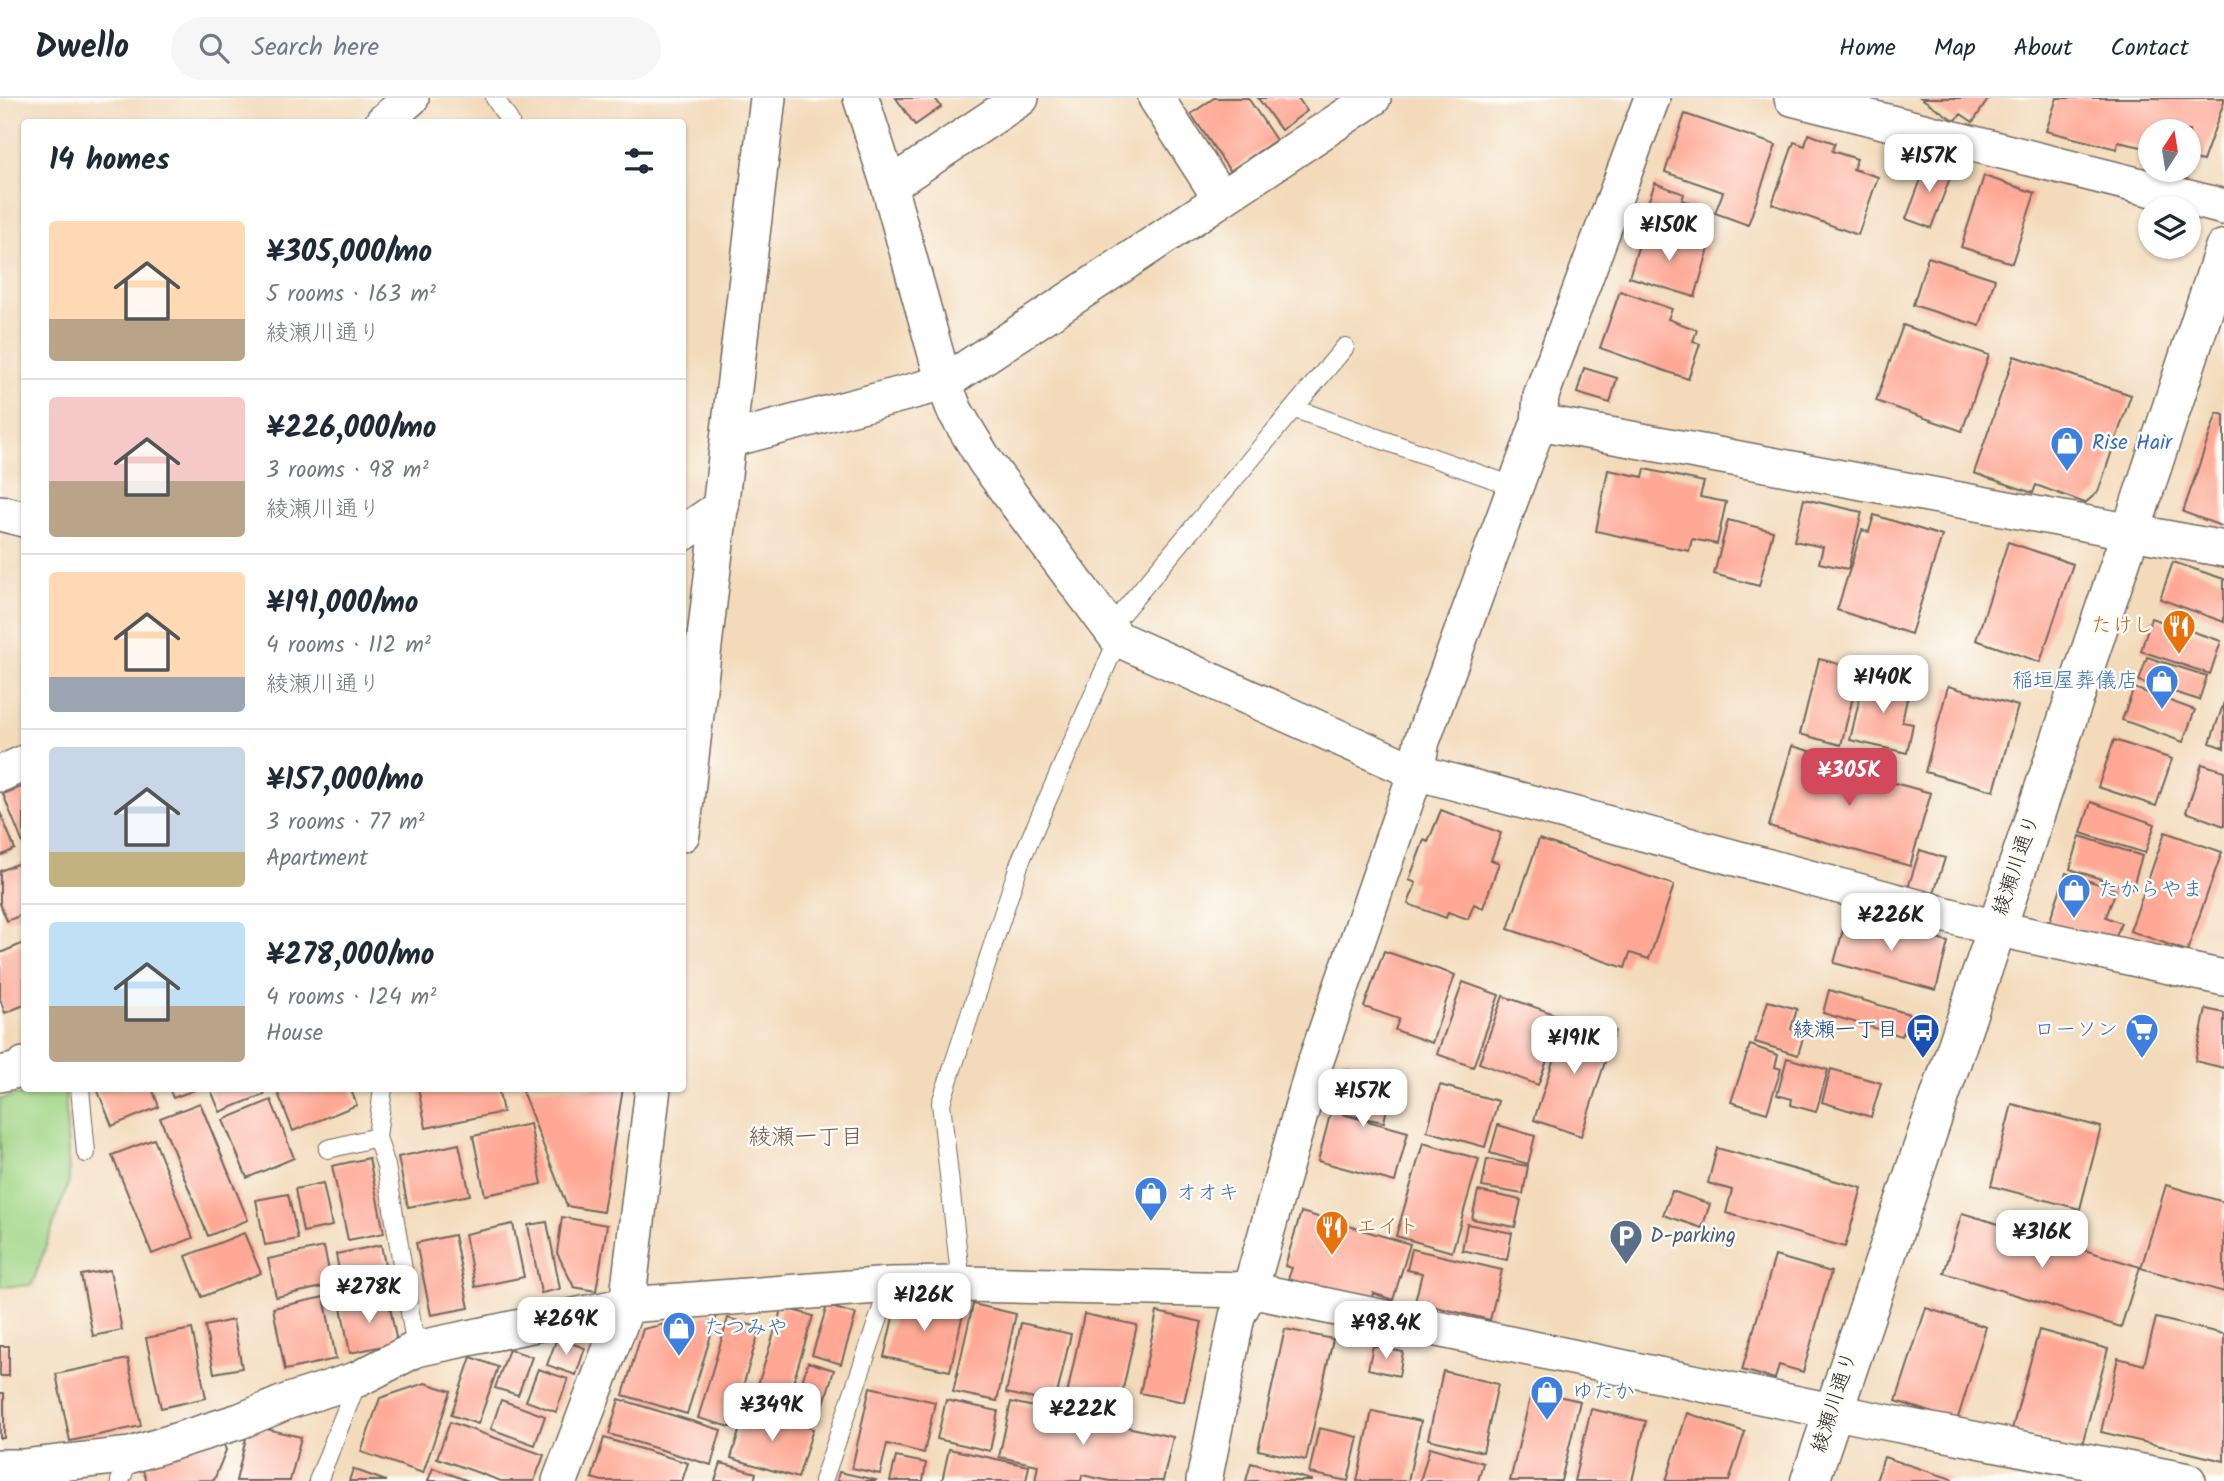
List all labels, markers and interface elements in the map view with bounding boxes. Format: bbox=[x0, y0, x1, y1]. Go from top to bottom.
search box bbox=[171, 17, 661, 80]
text: Dwello bbox=[35, 22, 129, 75]
text: Search here bbox=[251, 27, 379, 69]
icon: search bbox=[195, 29, 233, 67]
text: Home bbox=[1839, 29, 1896, 68]
text: Map bbox=[1934, 29, 1976, 68]
text: About bbox=[2014, 29, 2072, 68]
text: Contact bbox=[2110, 29, 2189, 68]
north arrow bbox=[2138, 119, 2202, 182]
map controls bbox=[2138, 119, 2201, 259]
pin: ¥157K bbox=[1880, 134, 1978, 194]
text: 14 homes bbox=[49, 137, 170, 185]
text: ¥157K bbox=[1900, 139, 1958, 175]
icon: filters bbox=[620, 142, 658, 180]
button: layers bbox=[2138, 196, 2201, 259]
pin: ¥150K bbox=[1620, 204, 1718, 263]
text: ¥150K bbox=[1640, 208, 1698, 244]
text: ¥305,000/mo bbox=[266, 229, 432, 277]
icon: home bbox=[105, 249, 189, 333]
text: 5 rooms · 163 m² bbox=[266, 277, 436, 313]
text: 綾瀬川通り bbox=[266, 316, 381, 352]
text: ¥226,000/mo bbox=[266, 405, 436, 453]
shop icon: Rise Hair bbox=[2048, 424, 2086, 473]
icon: home bbox=[105, 425, 189, 509]
place label: Rise Hair bbox=[2092, 427, 2173, 460]
text: 3 rooms · 98 m² bbox=[266, 453, 429, 489]
text: 綾瀬川通り bbox=[266, 492, 381, 528]
text: ¥191,000/mo bbox=[266, 580, 419, 628]
icon: home bbox=[105, 600, 189, 684]
restaurant icon: たけし bbox=[2160, 607, 2198, 656]
place label: たけし bbox=[2091, 610, 2154, 643]
text: 4 rooms · 112 m² bbox=[266, 628, 431, 664]
pin: ¥140K bbox=[1834, 656, 1932, 715]
text: ¥140K bbox=[1853, 660, 1913, 696]
shop icon: 稲垣屋葬儀店 bbox=[2143, 662, 2181, 711]
place label: 稲垣屋葬儀店 bbox=[2012, 665, 2138, 698]
text: 綾瀬川通り bbox=[266, 667, 381, 703]
pin: ¥305K bbox=[1800, 748, 1898, 808]
text: ¥305K bbox=[1817, 753, 1881, 789]
text: ¥157,000/mo bbox=[266, 757, 424, 805]
icon: home bbox=[105, 775, 189, 859]
text: 3 rooms · 77 m² bbox=[266, 805, 425, 841]
street label: 綾瀬川通り bbox=[1984, 810, 2050, 920]
text: Apartment bbox=[266, 841, 368, 877]
shop icon: たからやま bbox=[2055, 871, 2093, 920]
place label: たからやま bbox=[2098, 874, 2203, 907]
pin: ¥226K bbox=[1842, 894, 1940, 953]
text: ¥226K bbox=[1857, 898, 1925, 934]
text: ¥278,000/mo bbox=[266, 932, 435, 980]
icon: home bbox=[105, 950, 189, 1034]
text: 4 rooms · 124 m² bbox=[266, 980, 436, 1016]
bus stop icon: 綾瀬一丁目 bbox=[1904, 1011, 1942, 1060]
supermarket icon: ローソン bbox=[2123, 1011, 2161, 1060]
place label: 綾瀬一丁目 bbox=[1793, 1014, 1898, 1047]
place label: ローソン bbox=[2034, 1014, 2118, 1047]
text: House bbox=[266, 1016, 323, 1052]
pin: ¥191K bbox=[1525, 1016, 1623, 1076]
text: ¥191K bbox=[1547, 1021, 1601, 1057]
pin: ¥157K bbox=[1314, 1070, 1412, 1129]
text: ¥157K bbox=[1334, 1074, 1392, 1110]
district label: 綾瀬一丁目 bbox=[749, 1120, 864, 1156]
shop icon: オオキ bbox=[1132, 1174, 1170, 1223]
place label: オオキ bbox=[1176, 1177, 1239, 1210]
restaurant icon: エイト bbox=[1313, 1208, 1351, 1257]
pin: ¥316K bbox=[1993, 1210, 2091, 1270]
place label: エイト bbox=[1356, 1211, 1419, 1244]
text: ¥316K bbox=[2012, 1215, 2072, 1251]
parking icon: D-parking bbox=[1607, 1217, 1645, 1266]
place label: D-parking bbox=[1650, 1220, 1736, 1253]
pin: ¥278K bbox=[320, 1266, 418, 1325]
text: ¥278K bbox=[336, 1270, 402, 1306]
pin: ¥126K bbox=[875, 1274, 973, 1333]
text: ¥126K bbox=[894, 1278, 954, 1314]
pin: ¥269K bbox=[517, 1298, 615, 1357]
text: ¥269K bbox=[533, 1302, 599, 1338]
pin: ¥98.4K bbox=[1329, 1302, 1443, 1361]
text: ¥98.4K bbox=[1350, 1306, 1422, 1342]
shop icon: たつみや bbox=[660, 1309, 698, 1358]
place label: たつみや bbox=[704, 1312, 788, 1345]
street label: 綾瀬川通り bbox=[1803, 1347, 1867, 1457]
shop icon: ゆたか bbox=[1528, 1373, 1566, 1422]
place label: ゆたか bbox=[1572, 1376, 1635, 1409]
pin: ¥349K bbox=[723, 1384, 821, 1443]
text: ¥349K bbox=[740, 1388, 804, 1424]
pin: ¥222K bbox=[1034, 1388, 1132, 1447]
text: ¥222K bbox=[1049, 1392, 1117, 1428]

